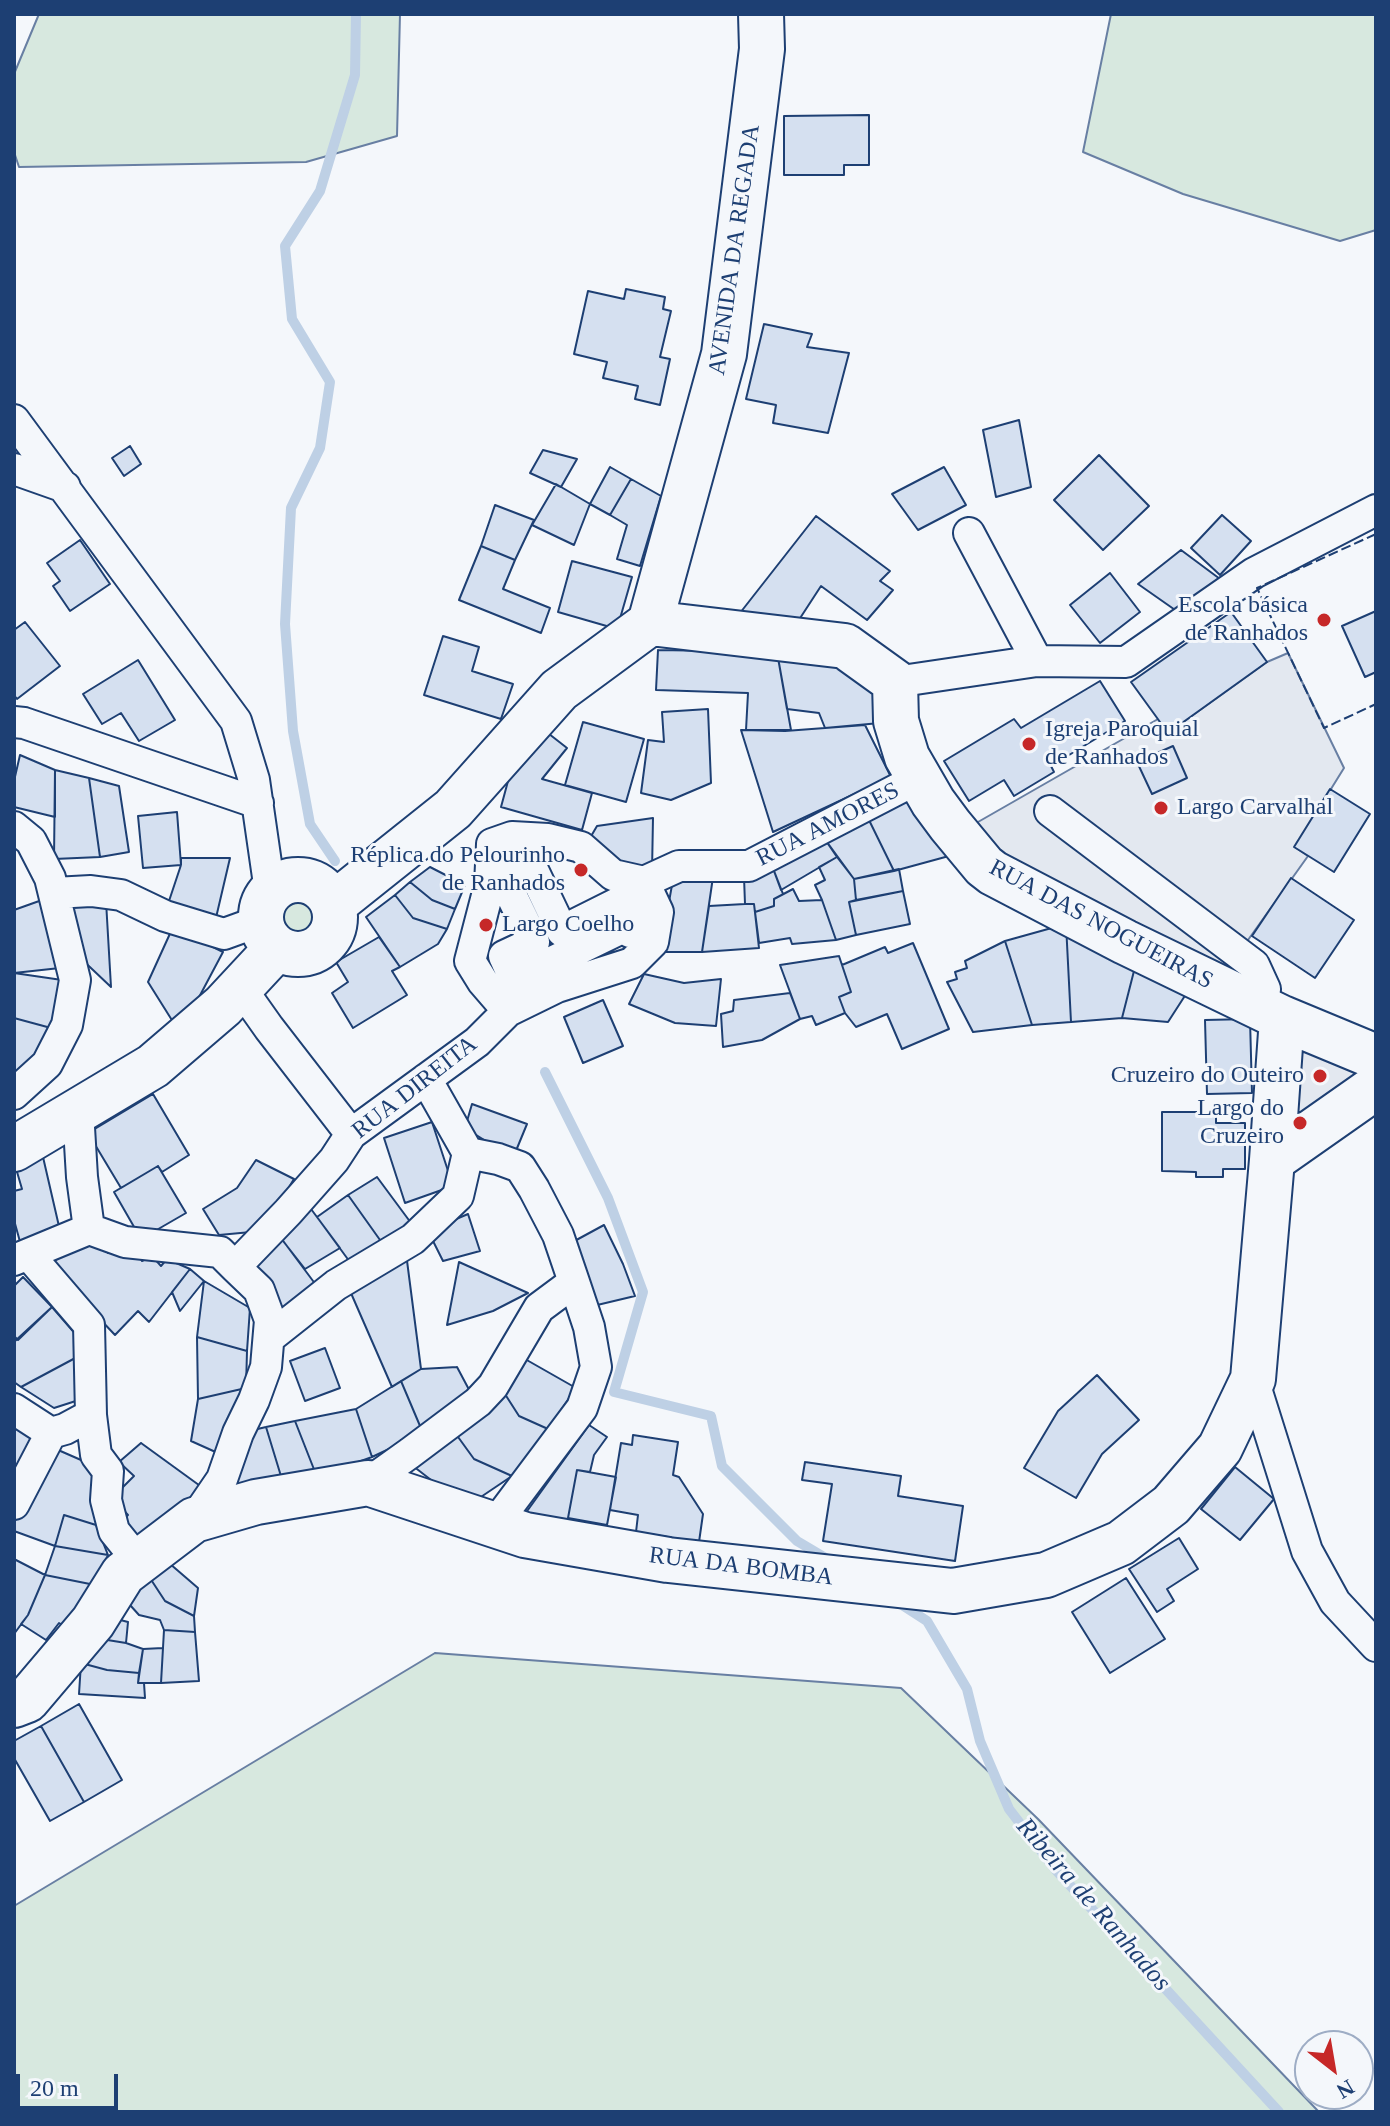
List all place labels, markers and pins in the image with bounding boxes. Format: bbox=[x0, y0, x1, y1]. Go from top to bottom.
place label: Escola básica de Ranhados bbox=[1178, 592, 1308, 648]
marker: Escola básica de Ranhados bbox=[1315, 611, 1333, 629]
place label: Igreja Paroquial de Ranhados bbox=[1045, 716, 1199, 772]
marker: Igreja Paroquial de Ranhados bbox=[1020, 735, 1038, 753]
place label: Largo Carvalhal bbox=[1177, 794, 1333, 822]
marker: Largo Carvalhal bbox=[1152, 799, 1170, 817]
place label: Réplica do Pelourinho de Ranhados bbox=[350, 842, 565, 898]
marker: Réplica do Pelourinho de Ranhados bbox=[572, 861, 590, 879]
place label: Largo Coelho bbox=[502, 911, 634, 939]
marker: Largo Coelho bbox=[477, 916, 495, 934]
place label: Cruzeiro do Outeiro bbox=[1111, 1062, 1304, 1090]
marker: Cruzeiro do Outeiro bbox=[1311, 1067, 1329, 1085]
place label: Largo do Cruzeiro bbox=[1197, 1095, 1284, 1151]
marker: Largo do Cruzeiro bbox=[1291, 1114, 1309, 1132]

